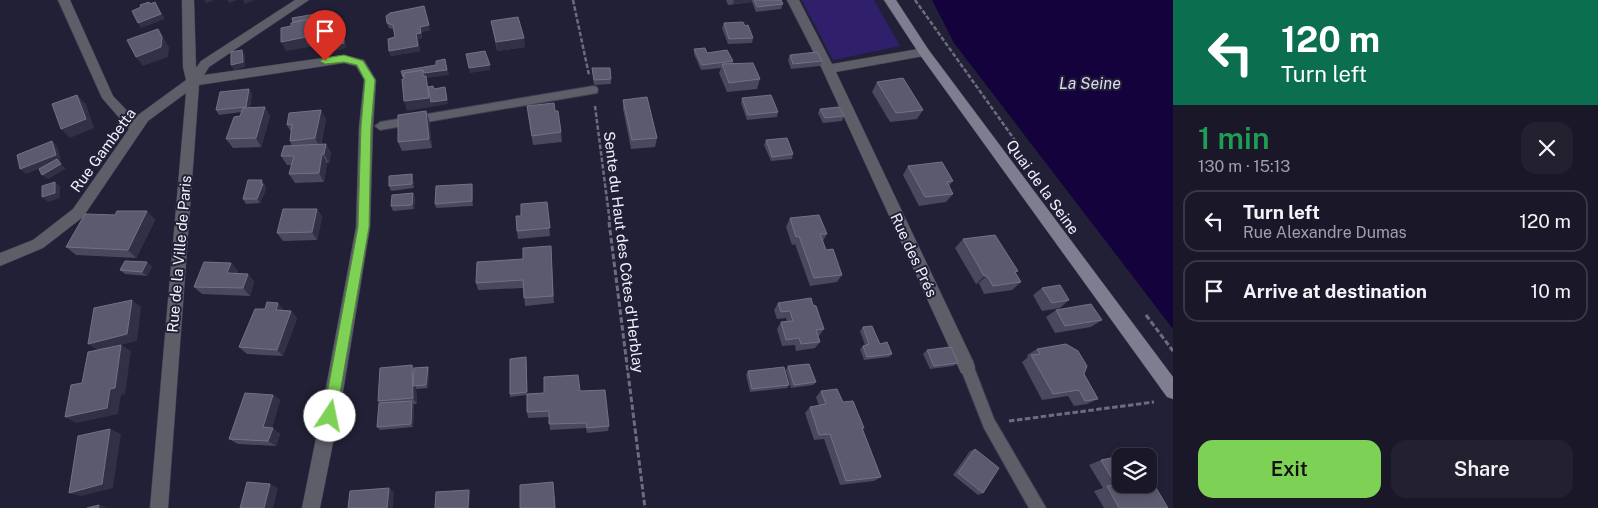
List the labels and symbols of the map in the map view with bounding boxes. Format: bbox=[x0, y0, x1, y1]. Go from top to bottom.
pin bbox=[304, 10, 346, 61]
water label: La Seine bbox=[1059, 74, 1121, 93]
street label: Rue Gambetta bbox=[67, 105, 139, 195]
street label: Sente du Haut des Côtes d'Herblay bbox=[601, 130, 647, 374]
street label: Quai de la Seine bbox=[1003, 137, 1083, 237]
street label: Rue de la Ville de Paris bbox=[164, 175, 194, 333]
street label: Rue des Prés bbox=[887, 210, 941, 300]
position arrow bbox=[303, 389, 355, 441]

